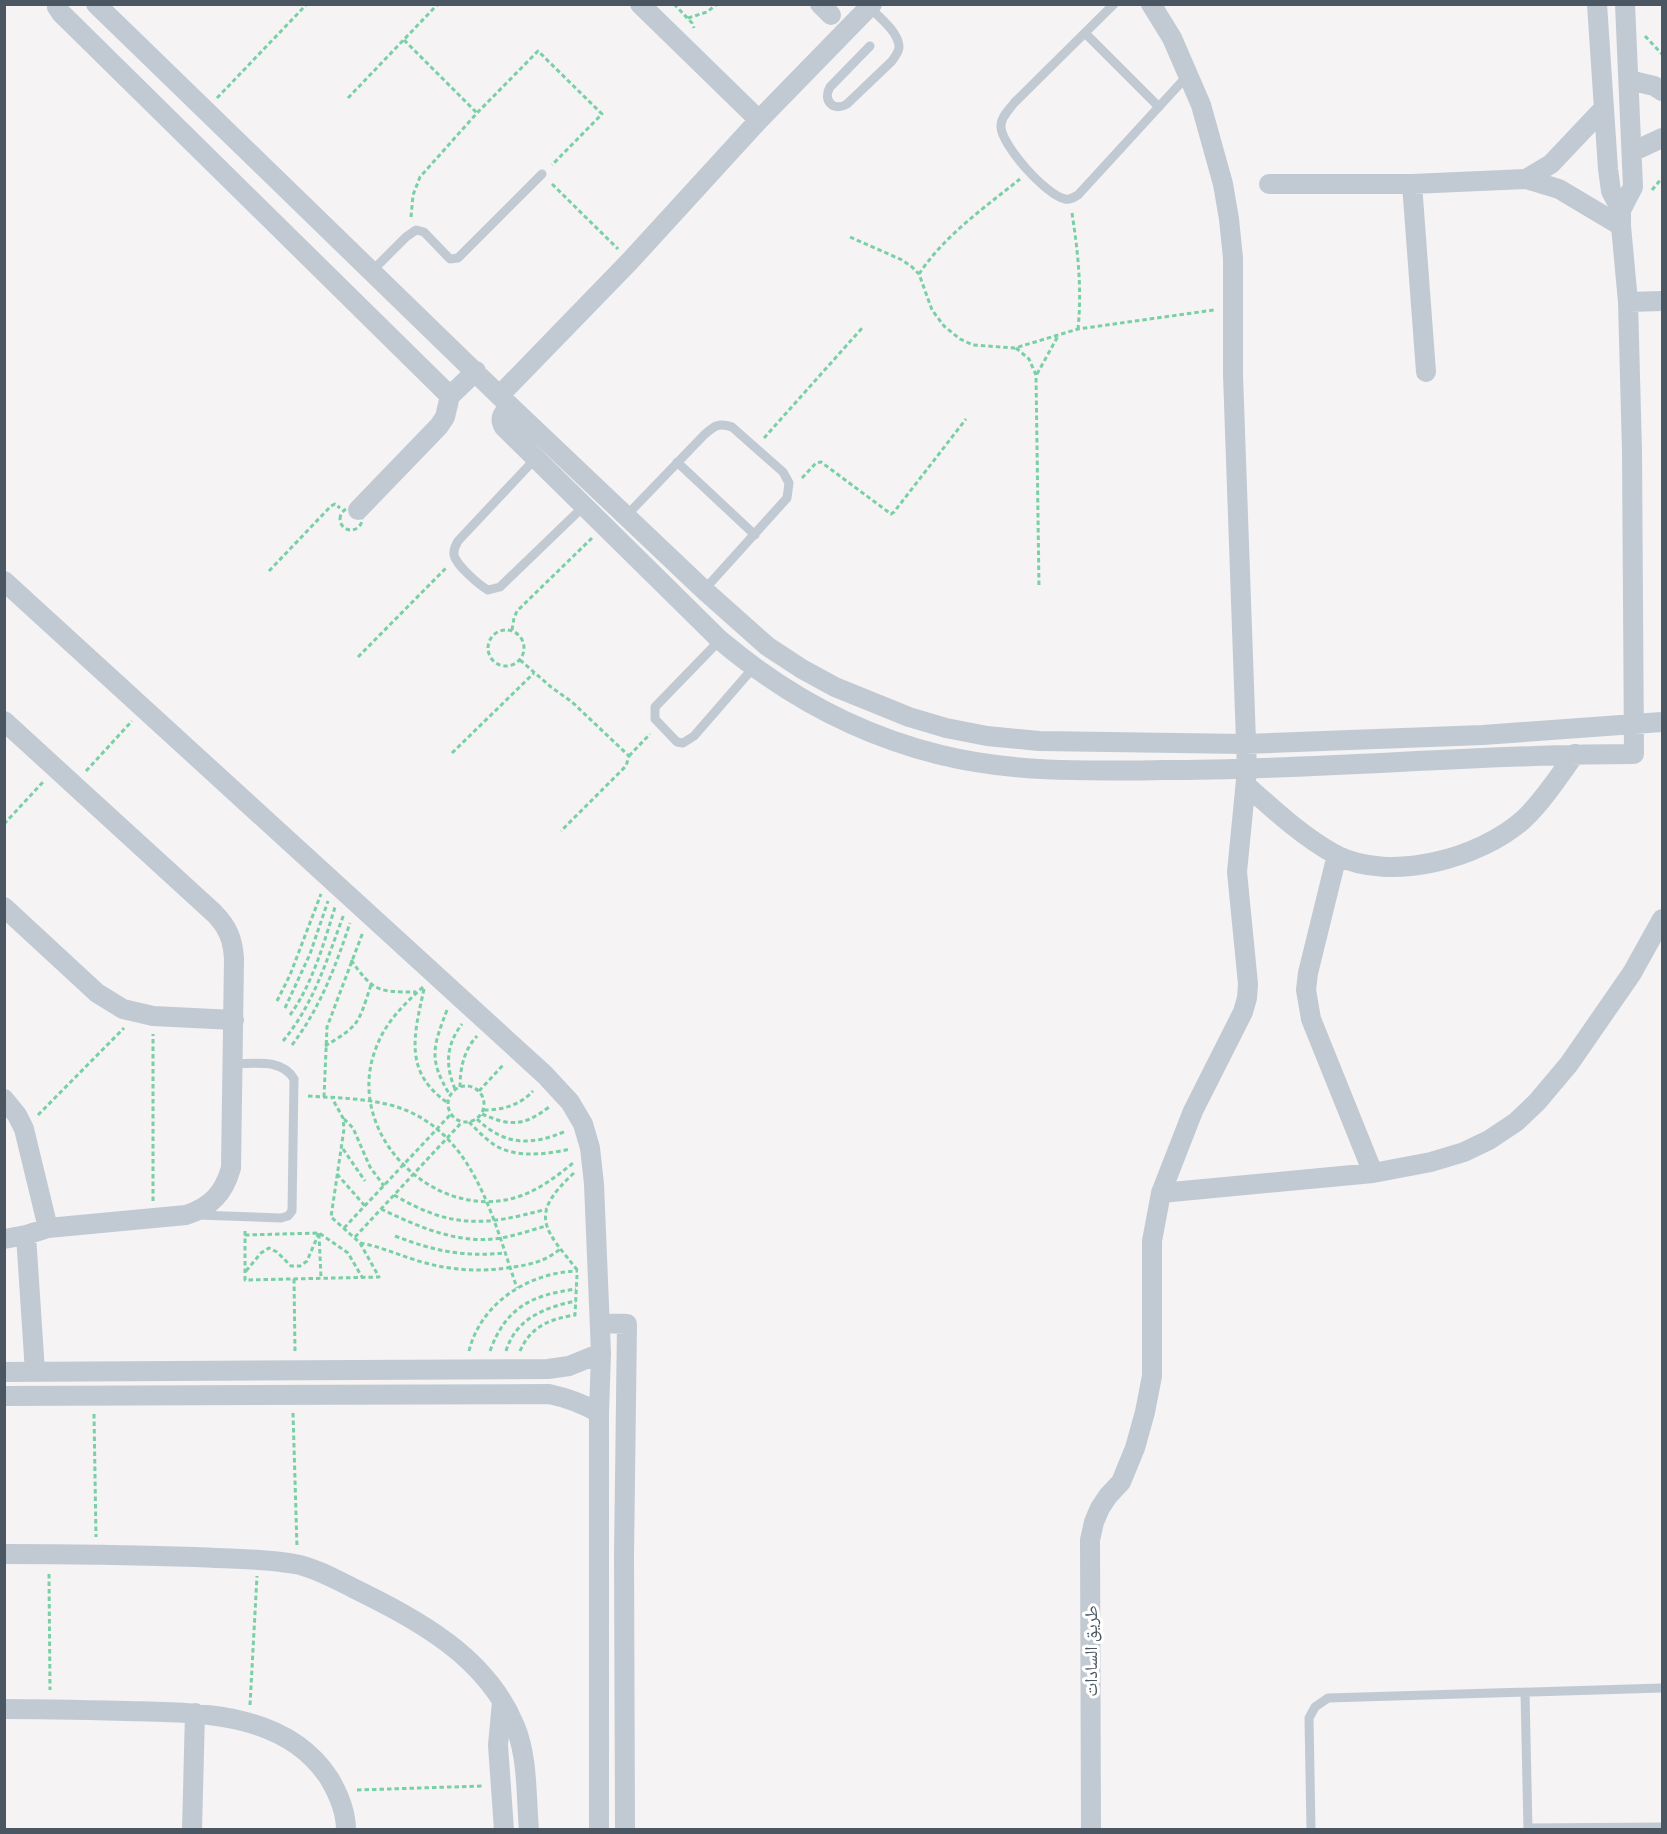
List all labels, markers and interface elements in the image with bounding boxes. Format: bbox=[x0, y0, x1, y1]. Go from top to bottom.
street label: طريق السادات bbox=[1080, 1605, 1102, 1697]

